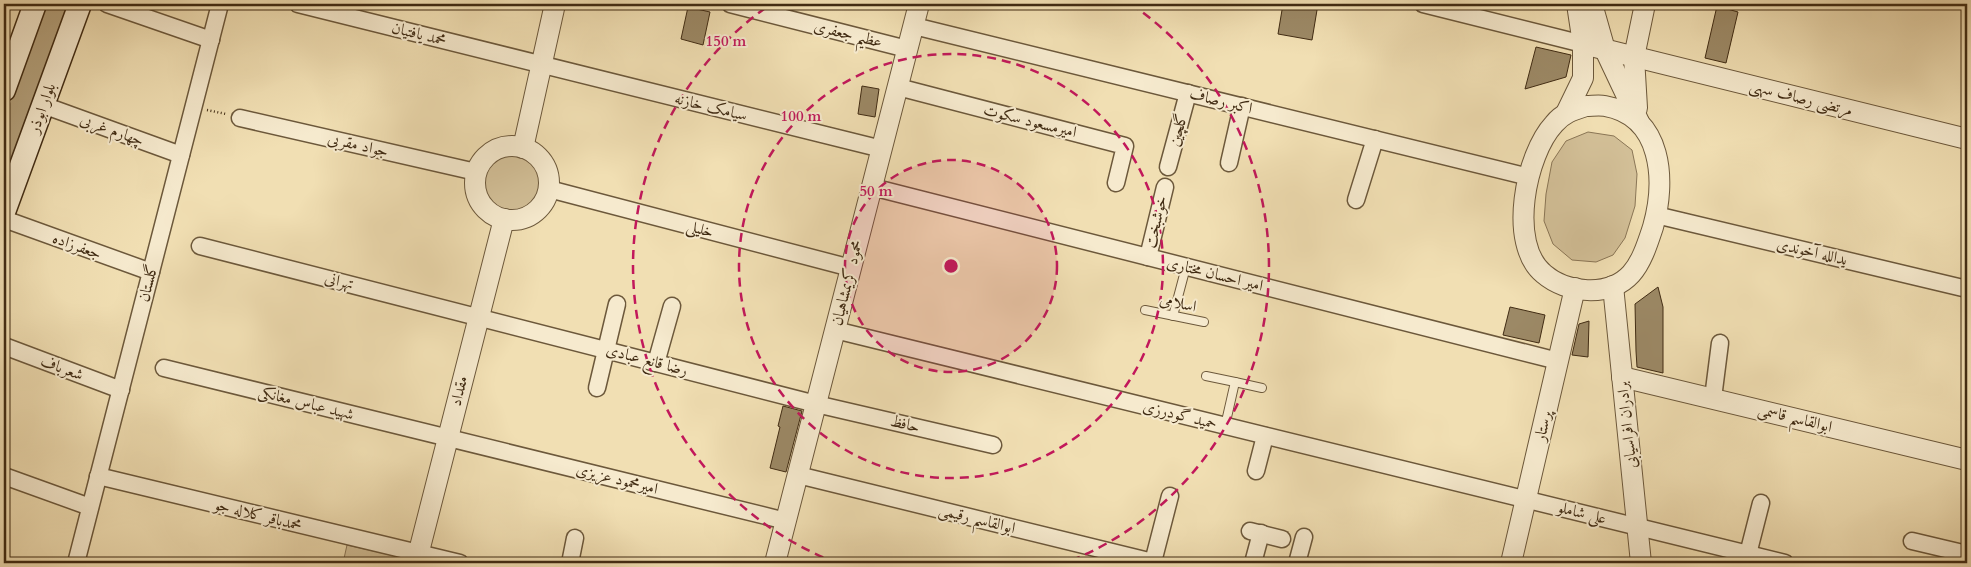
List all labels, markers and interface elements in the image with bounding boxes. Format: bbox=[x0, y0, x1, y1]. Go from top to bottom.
street label: عظیم جعفری bbox=[810, 15, 885, 58]
street label: محمد یافتیان bbox=[389, 17, 449, 51]
text: 150 m bbox=[706, 31, 747, 51]
street label: مرتضی رصاف سهی bbox=[1747, 75, 1855, 121]
street label: بلوار ابوذر bbox=[22, 80, 61, 138]
street label: اکبر رصاف bbox=[1187, 83, 1255, 119]
street label: سیامک خازنه bbox=[672, 87, 750, 127]
street label: امیرمسعود سکوت bbox=[981, 99, 1079, 143]
text: 100 m bbox=[781, 106, 822, 126]
street label: چهارم غربی bbox=[76, 108, 147, 155]
street label: گلچین bbox=[1163, 111, 1193, 149]
street label: جواد مقربی bbox=[325, 127, 391, 163]
text: 50 m bbox=[859, 181, 893, 201]
street label: خوشبخت bbox=[1139, 194, 1173, 250]
street label: خلیلی bbox=[684, 215, 716, 243]
street label: جعفرزاده bbox=[49, 227, 105, 265]
street label: یدالله آخوندی bbox=[1774, 233, 1850, 271]
street label: محمود کریمشاهیان bbox=[826, 238, 868, 328]
street label: امیر احسان مختاری bbox=[1164, 251, 1266, 297]
centre of rings bbox=[942, 257, 960, 275]
street label: گلستان bbox=[133, 262, 163, 304]
street label: تهرانی bbox=[322, 267, 356, 295]
street label: اسلامی bbox=[1157, 288, 1199, 318]
street label: رضا قانع عبادی bbox=[603, 339, 690, 385]
street label: شعرباف bbox=[37, 350, 87, 386]
street label: مقداد bbox=[445, 374, 473, 408]
street label: شهید عباس مغانکی bbox=[256, 380, 356, 426]
street label: برادران افراسیابی bbox=[1611, 380, 1642, 469]
street label: حمید گودرزی bbox=[1141, 395, 1219, 435]
street label: ابوالقاسم قاسمی bbox=[1754, 398, 1834, 443]
street label: پرستار bbox=[1528, 406, 1558, 445]
street label: حافظ bbox=[888, 410, 922, 438]
street label: امیرمحمود عزیزی bbox=[574, 458, 660, 500]
street label: محمدباقر کلاله جو bbox=[210, 493, 304, 536]
street label: علی شاملو bbox=[1553, 496, 1609, 530]
street label: ابوالقاسم رقیمی bbox=[935, 499, 1018, 544]

